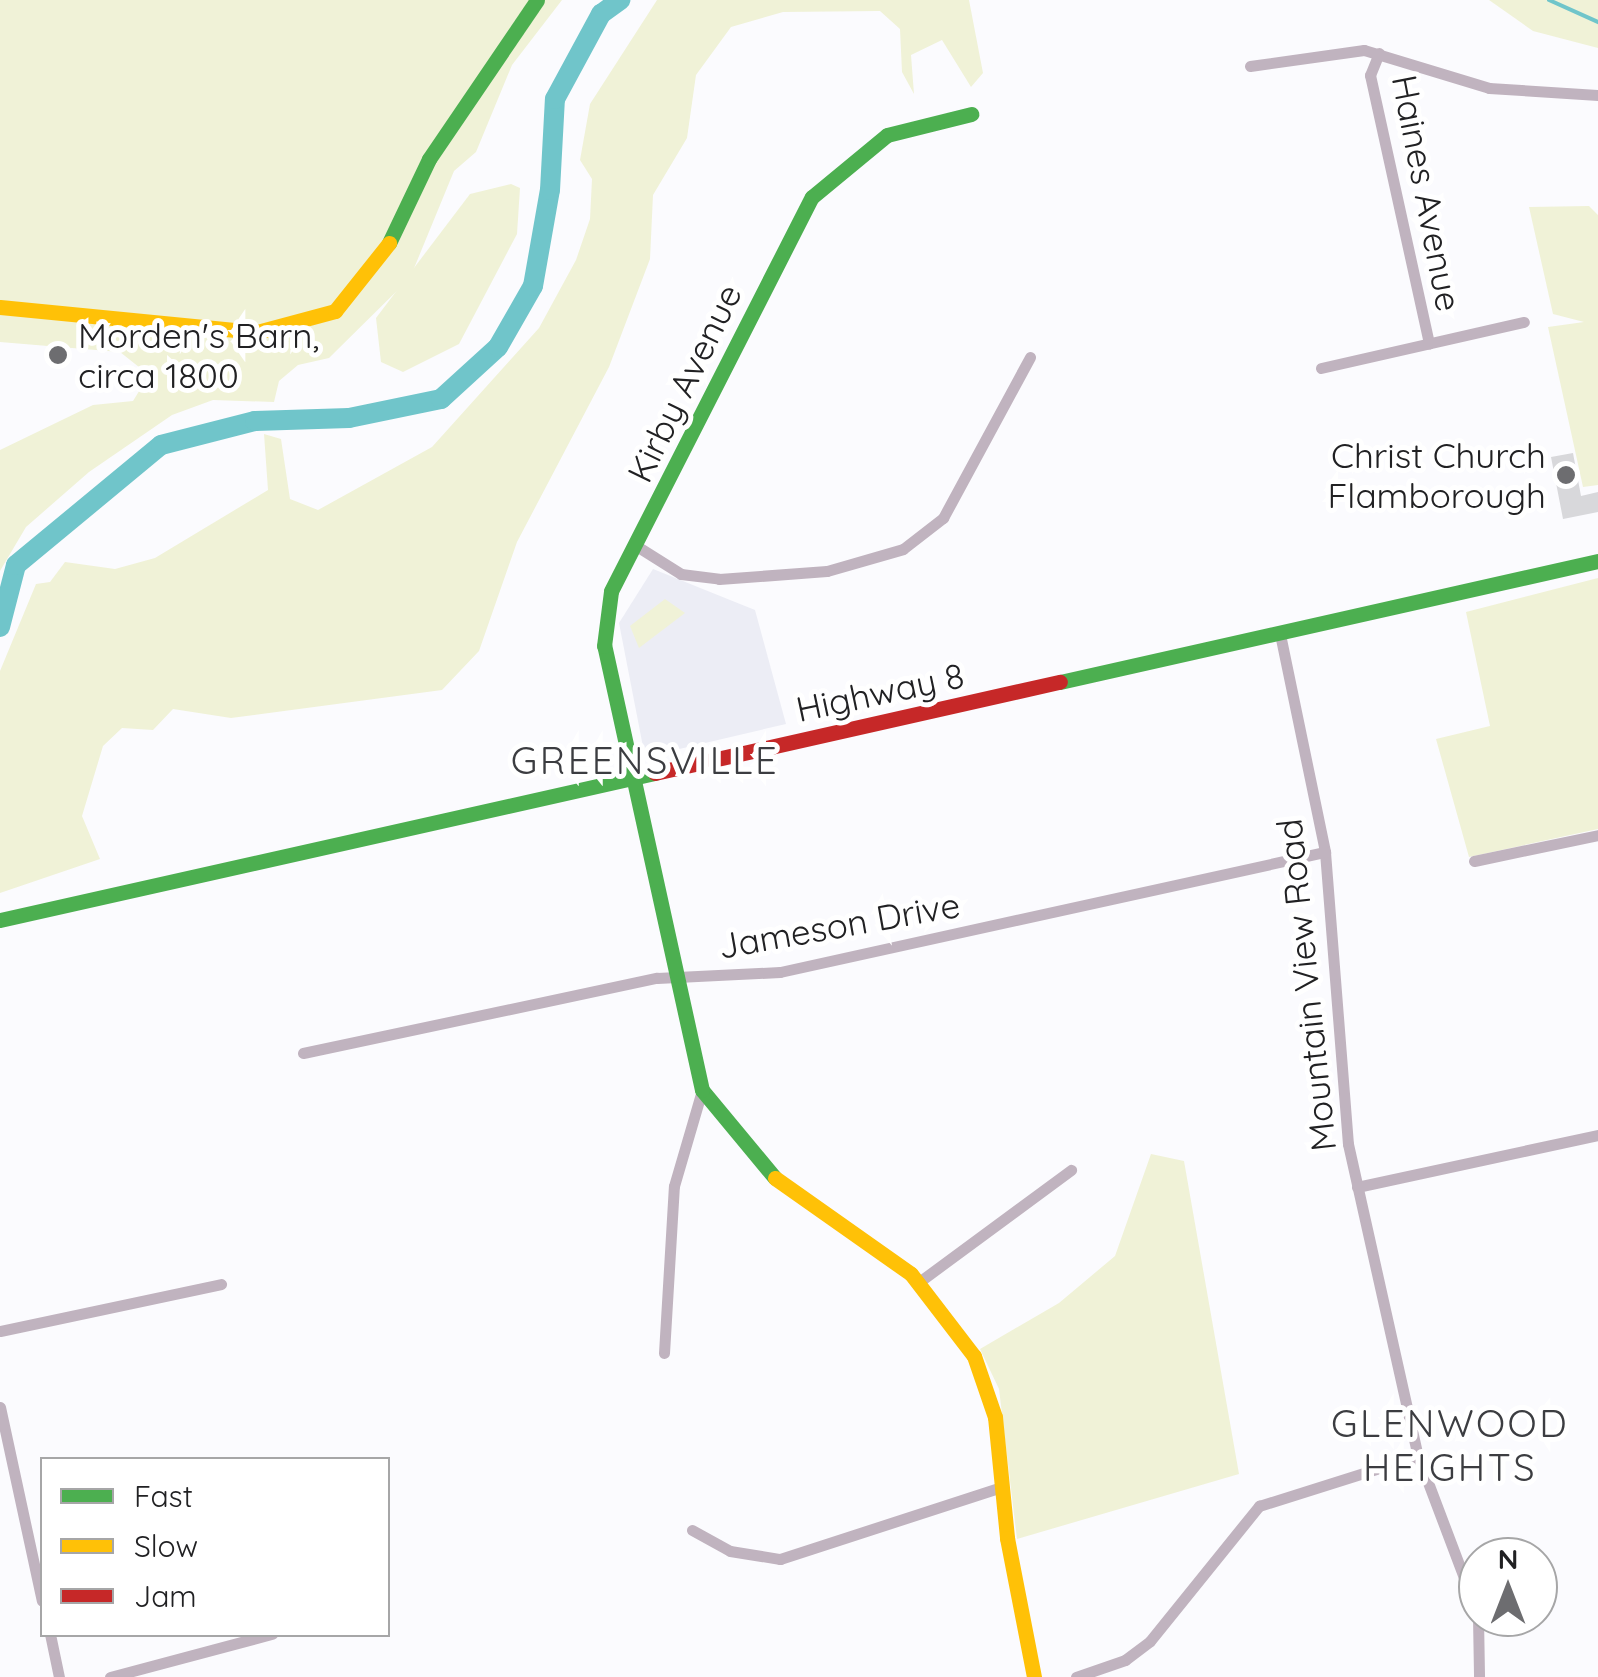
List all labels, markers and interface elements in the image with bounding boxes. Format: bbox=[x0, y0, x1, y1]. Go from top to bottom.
street label: Haines Avenue bbox=[1384, 71, 1470, 315]
street label: Kirby Avenue bbox=[618, 277, 750, 489]
place label: Morden's Barn, circa 1800 bbox=[78, 314, 319, 396]
marker: Morden's Barn, circa 1800 bbox=[47, 344, 69, 366]
place label: Christ Church Flamborough bbox=[1328, 434, 1546, 516]
marker: Christ Church Flamborough bbox=[1555, 464, 1577, 486]
street label: Highway 8 bbox=[792, 654, 968, 730]
district label: GREENSVILLE bbox=[511, 738, 779, 784]
street label: Mountain View Road bbox=[1268, 817, 1344, 1153]
street label: Jameson Drive bbox=[715, 883, 963, 967]
district label: GLENWOOD HEIGHTS bbox=[1331, 1401, 1569, 1490]
legend bbox=[40, 1457, 390, 1637]
text: Fast bbox=[134, 1477, 193, 1515]
text: Slow bbox=[134, 1527, 198, 1565]
north arrow bbox=[1458, 1537, 1558, 1637]
text: N bbox=[1498, 1541, 1518, 1576]
text: Jam bbox=[134, 1577, 197, 1615]

